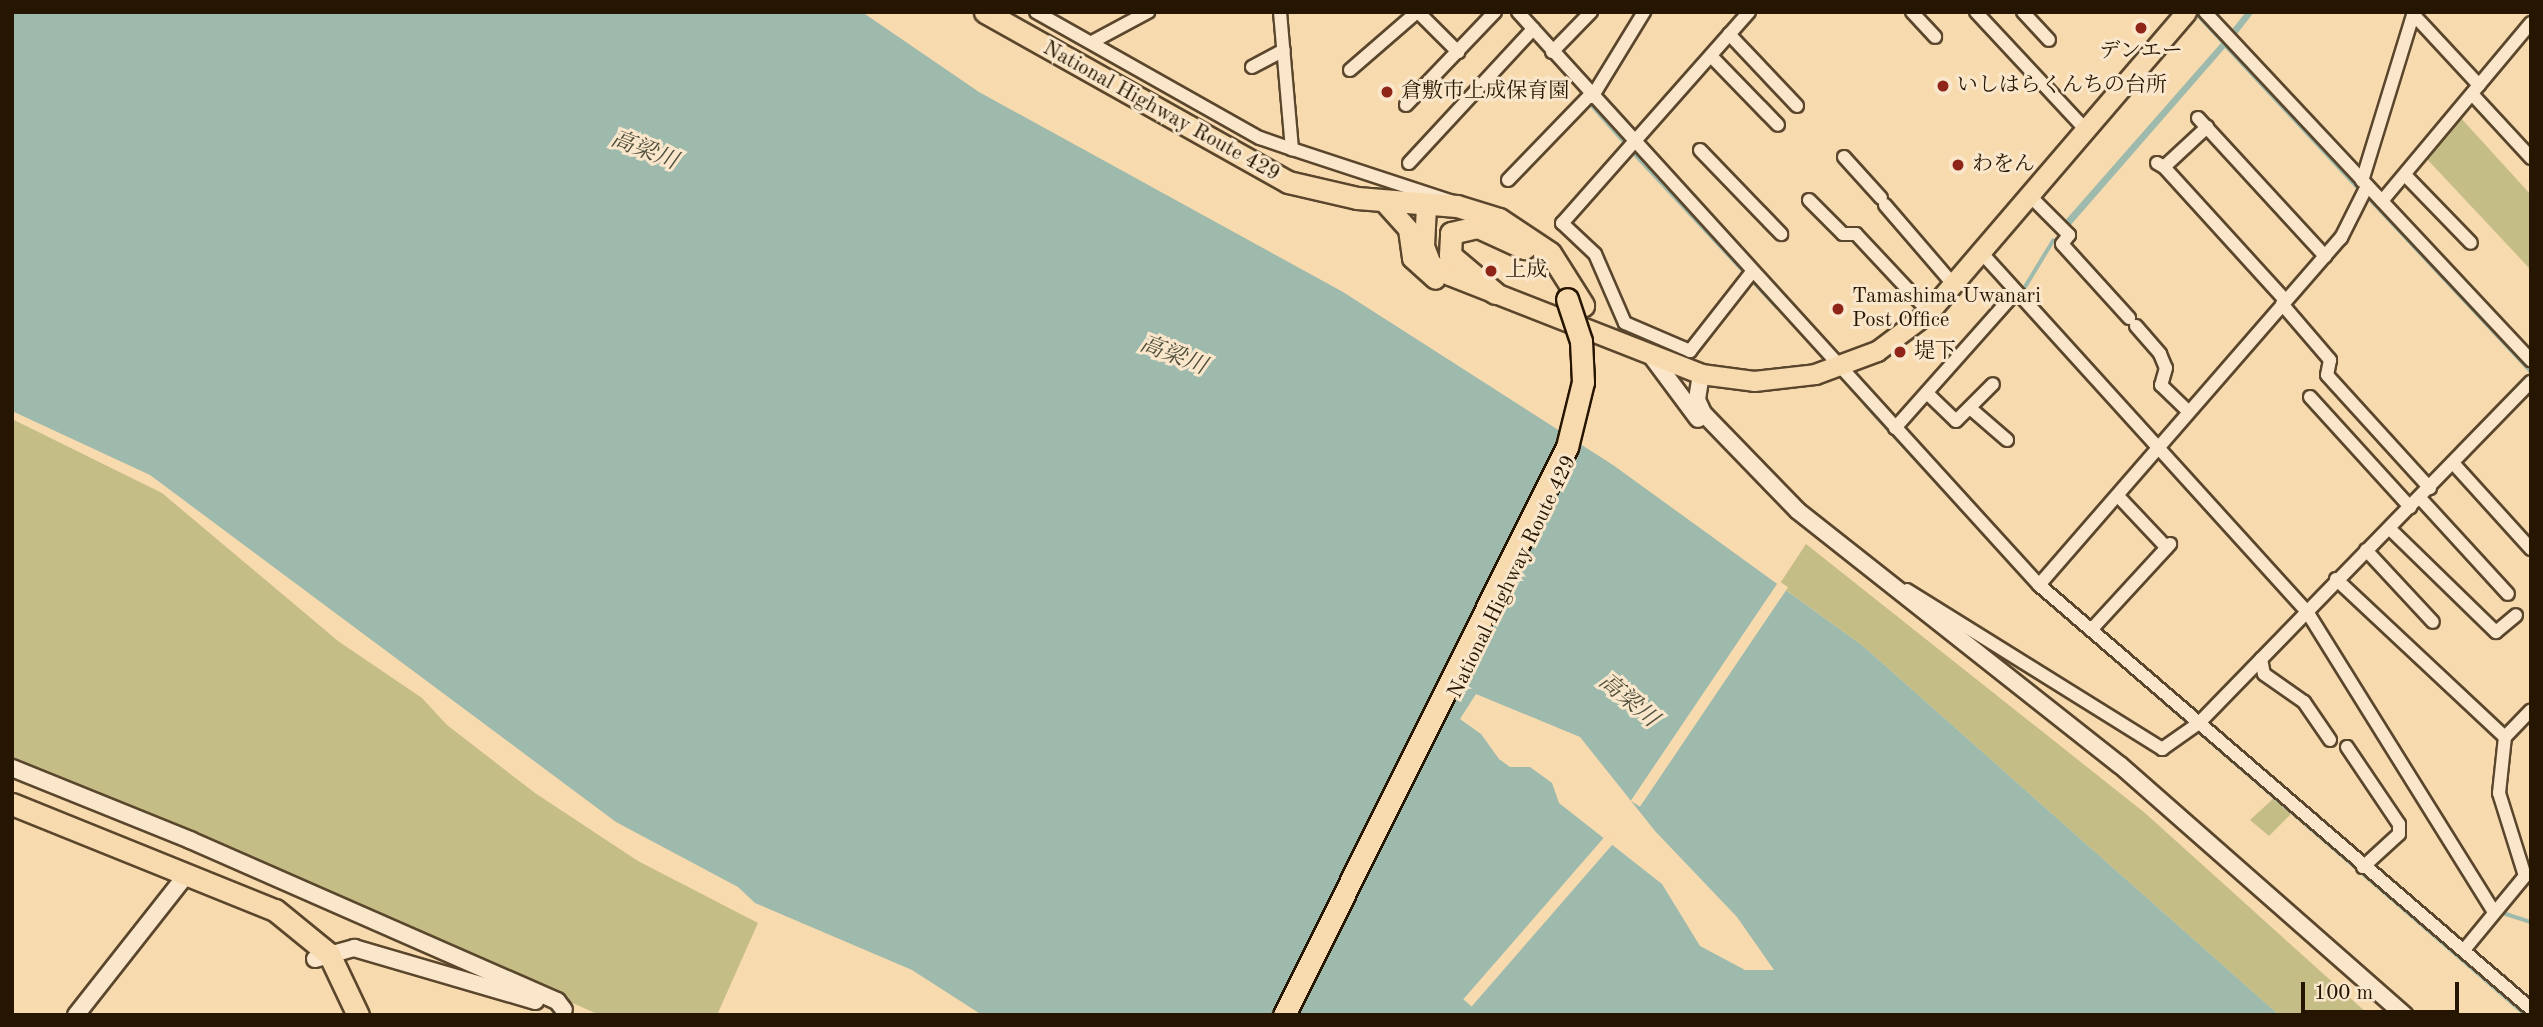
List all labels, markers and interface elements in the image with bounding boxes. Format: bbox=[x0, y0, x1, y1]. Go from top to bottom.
marker: デンエー bbox=[2133, 20, 2149, 36]
street label: National Highway Route 429 bbox=[1038, 36, 1284, 188]
place label: デンエー bbox=[2099, 39, 2183, 65]
place label: いしはらくんちの台所 bbox=[1957, 73, 2167, 99]
marker: いしはらくんちの台所 bbox=[1935, 78, 1951, 94]
place label: 倉敷市上成保育園 bbox=[1401, 79, 1569, 105]
marker: 倉敷市上成保育園 bbox=[1379, 84, 1395, 100]
water label: 高梁川 bbox=[607, 126, 681, 176]
place label: わをん bbox=[1972, 152, 2035, 178]
marker: わをん bbox=[1950, 157, 1966, 173]
place label: 上成 bbox=[1505, 258, 1547, 284]
marker: 上成 bbox=[1483, 263, 1499, 279]
place label: Tamashima Uwanari Post Office bbox=[1852, 284, 2041, 334]
marker: Tamashima Uwanari Post Office bbox=[1830, 301, 1846, 317]
water label: 高梁川 bbox=[1136, 331, 1210, 381]
place label: 堤下 bbox=[1914, 339, 1956, 365]
marker: 堤下 bbox=[1892, 344, 1908, 360]
street label: National Highway Route 429 bbox=[1443, 451, 1583, 703]
water label: 高梁川 bbox=[1593, 668, 1663, 734]
scale bar bbox=[2305, 968, 2462, 1012]
text: 100 m bbox=[2314, 983, 2373, 1004]

